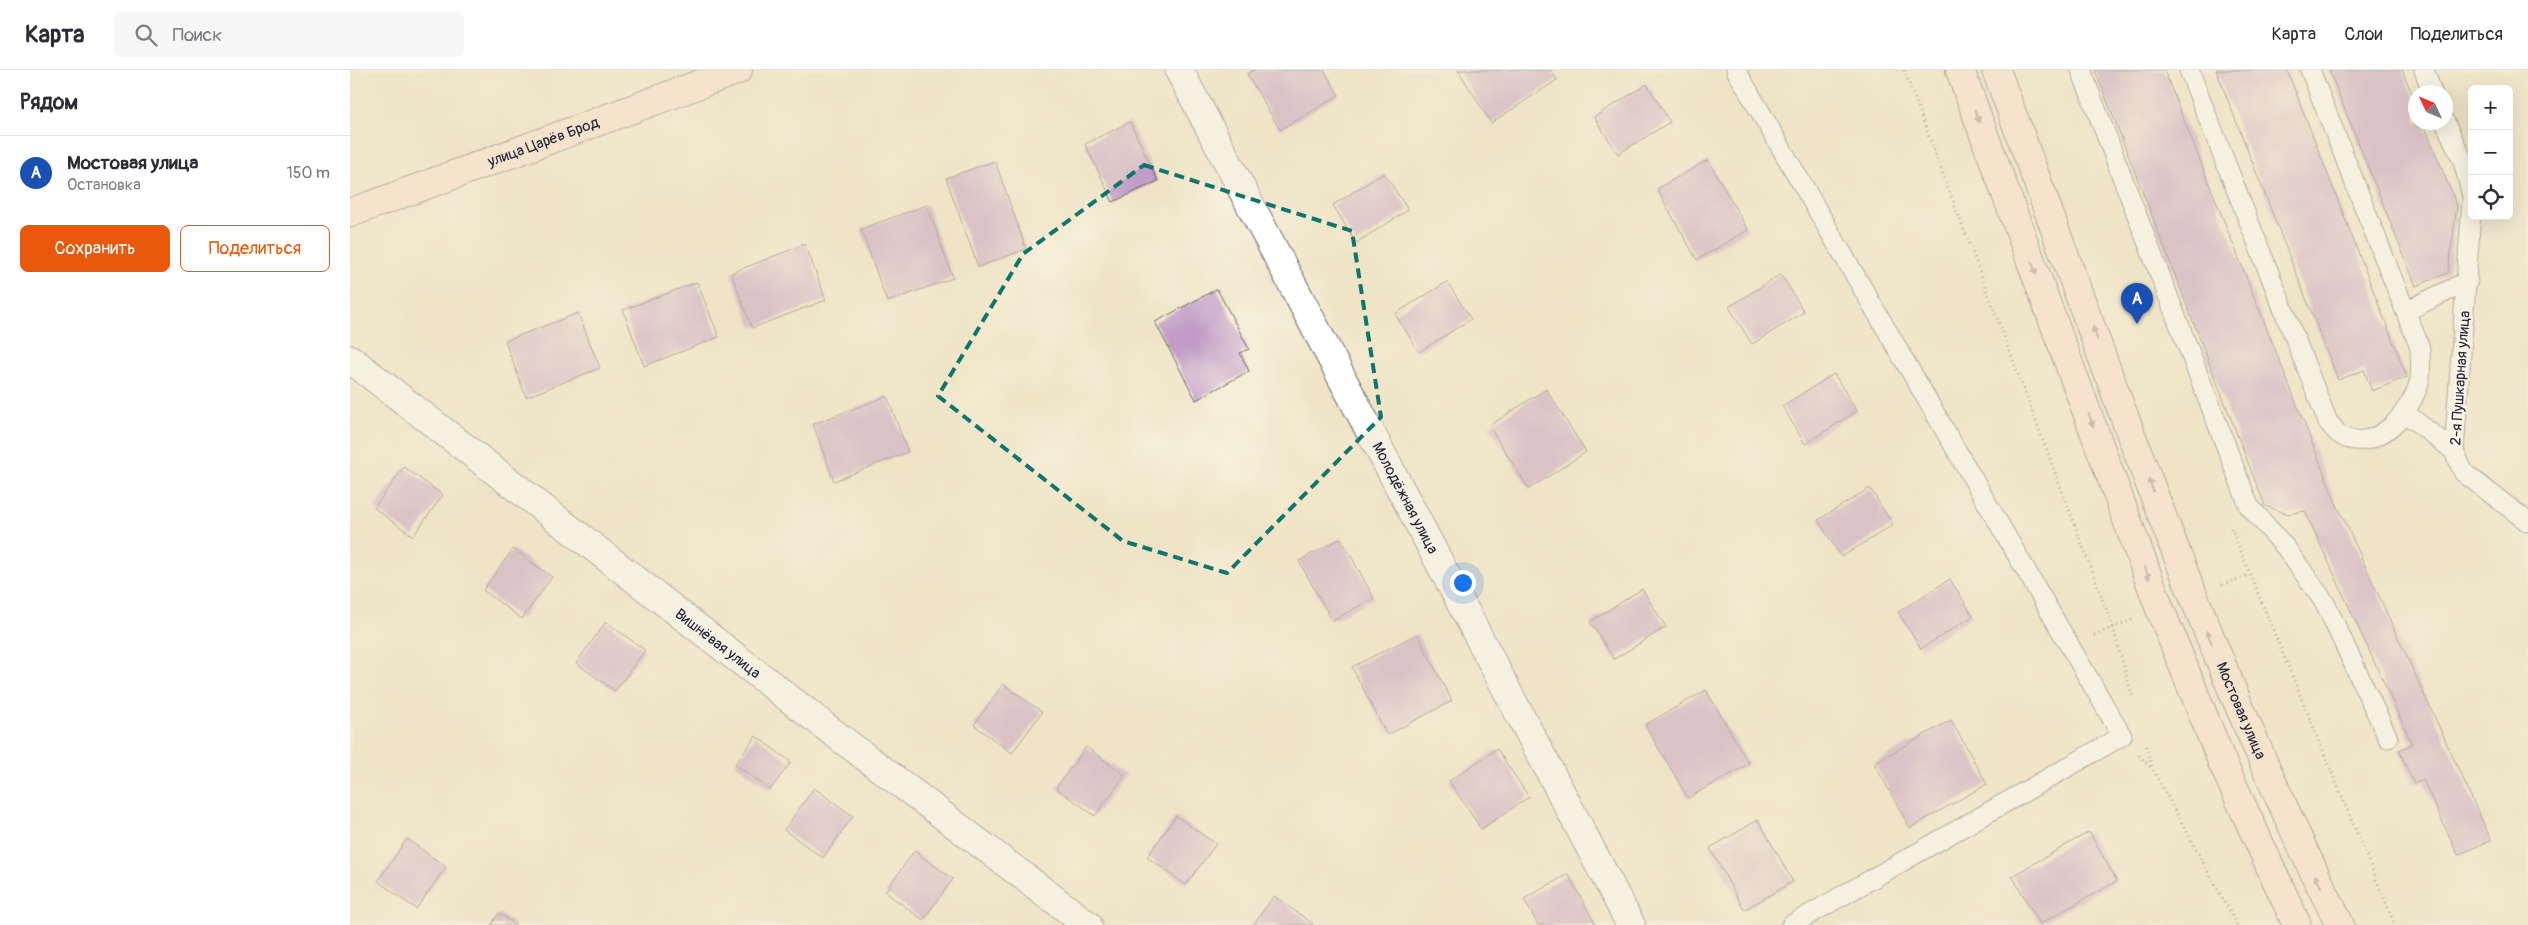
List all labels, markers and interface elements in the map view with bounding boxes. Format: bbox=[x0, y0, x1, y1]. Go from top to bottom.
search box bbox=[114, 12, 464, 57]
text: Карта bbox=[25, 20, 84, 49]
icon: search bbox=[132, 21, 160, 49]
text: Поиск bbox=[172, 23, 222, 47]
text: Карта bbox=[2272, 23, 2316, 46]
text: Слои bbox=[2344, 23, 2382, 46]
text: Поделиться bbox=[2410, 23, 2503, 46]
north arrow bbox=[2408, 85, 2453, 130]
map controls bbox=[2468, 85, 2513, 220]
button: + bbox=[2468, 85, 2513, 130]
text: Рядом bbox=[20, 89, 78, 116]
one-way arrow bbox=[1974, 108, 1981, 123]
street label: улица Царёв Брод bbox=[484, 113, 602, 172]
button: − bbox=[2468, 130, 2513, 175]
text: Мостовая улица bbox=[67, 151, 198, 175]
text: A bbox=[31, 163, 41, 183]
text: 150 m bbox=[286, 163, 330, 183]
text: Остановка bbox=[67, 175, 141, 195]
button: locate bbox=[2468, 175, 2513, 220]
button: Сохранить bbox=[20, 225, 170, 272]
button: Поделиться bbox=[180, 225, 330, 272]
one-way arrow bbox=[2030, 261, 2038, 276]
pin: A bbox=[2121, 283, 2153, 324]
street label: 2-я Пушкарная улица bbox=[2446, 310, 2475, 446]
one-way arrow bbox=[2091, 325, 2099, 340]
one-way arrow bbox=[2087, 413, 2095, 428]
street label: Молодёжная улица bbox=[1367, 439, 1442, 557]
one-way arrow bbox=[2147, 478, 2154, 493]
one-way arrow bbox=[2143, 566, 2151, 581]
your location bbox=[1450, 570, 1476, 596]
street label: Вишнёвая улица bbox=[671, 605, 764, 683]
one-way arrow bbox=[2205, 630, 2213, 644]
street label: Мостовая улица bbox=[2212, 659, 2270, 762]
one-way arrow bbox=[2314, 874, 2322, 889]

